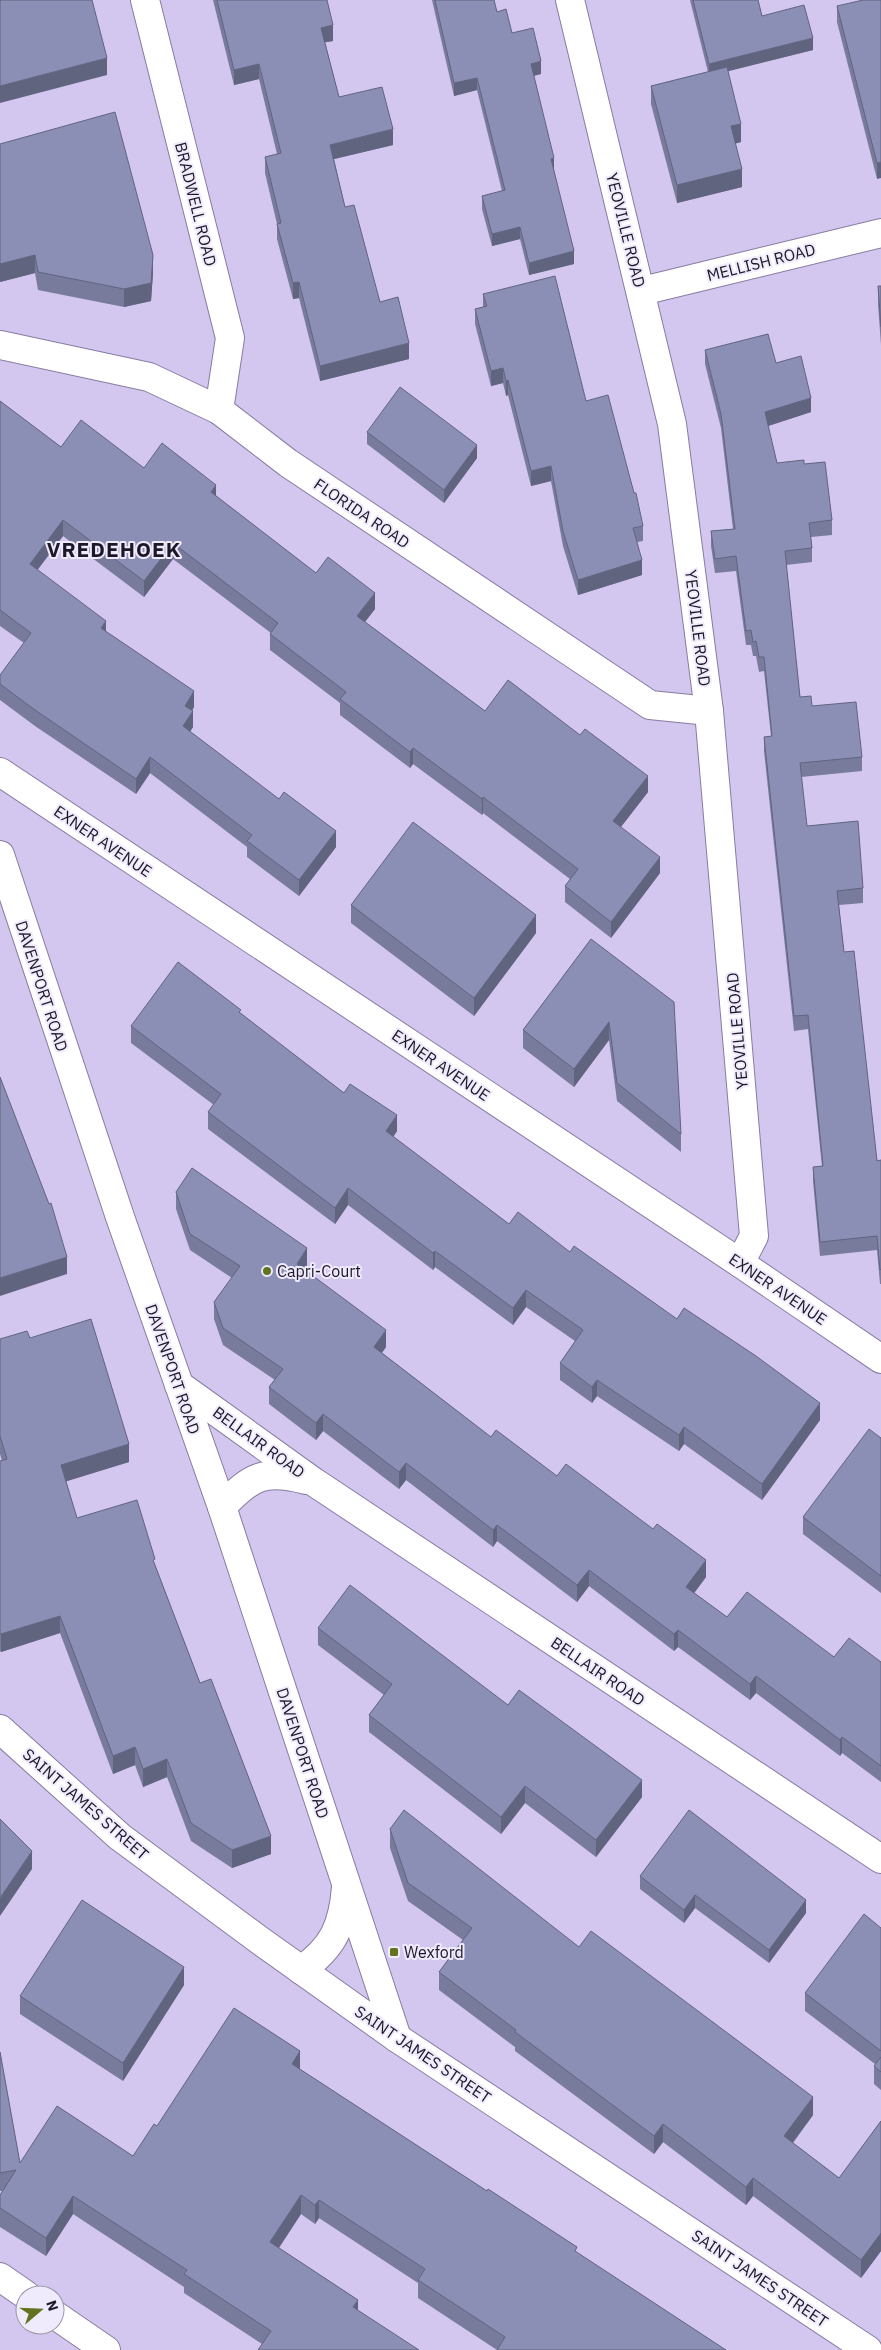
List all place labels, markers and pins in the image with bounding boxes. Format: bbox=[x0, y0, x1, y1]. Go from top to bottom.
place label: Capri-Court bbox=[277, 1261, 361, 1281]
marker: Capri-Court bbox=[261, 1265, 273, 1277]
place label: Wexford bbox=[404, 1942, 464, 1962]
marker: Wexford bbox=[388, 1946, 400, 1958]

